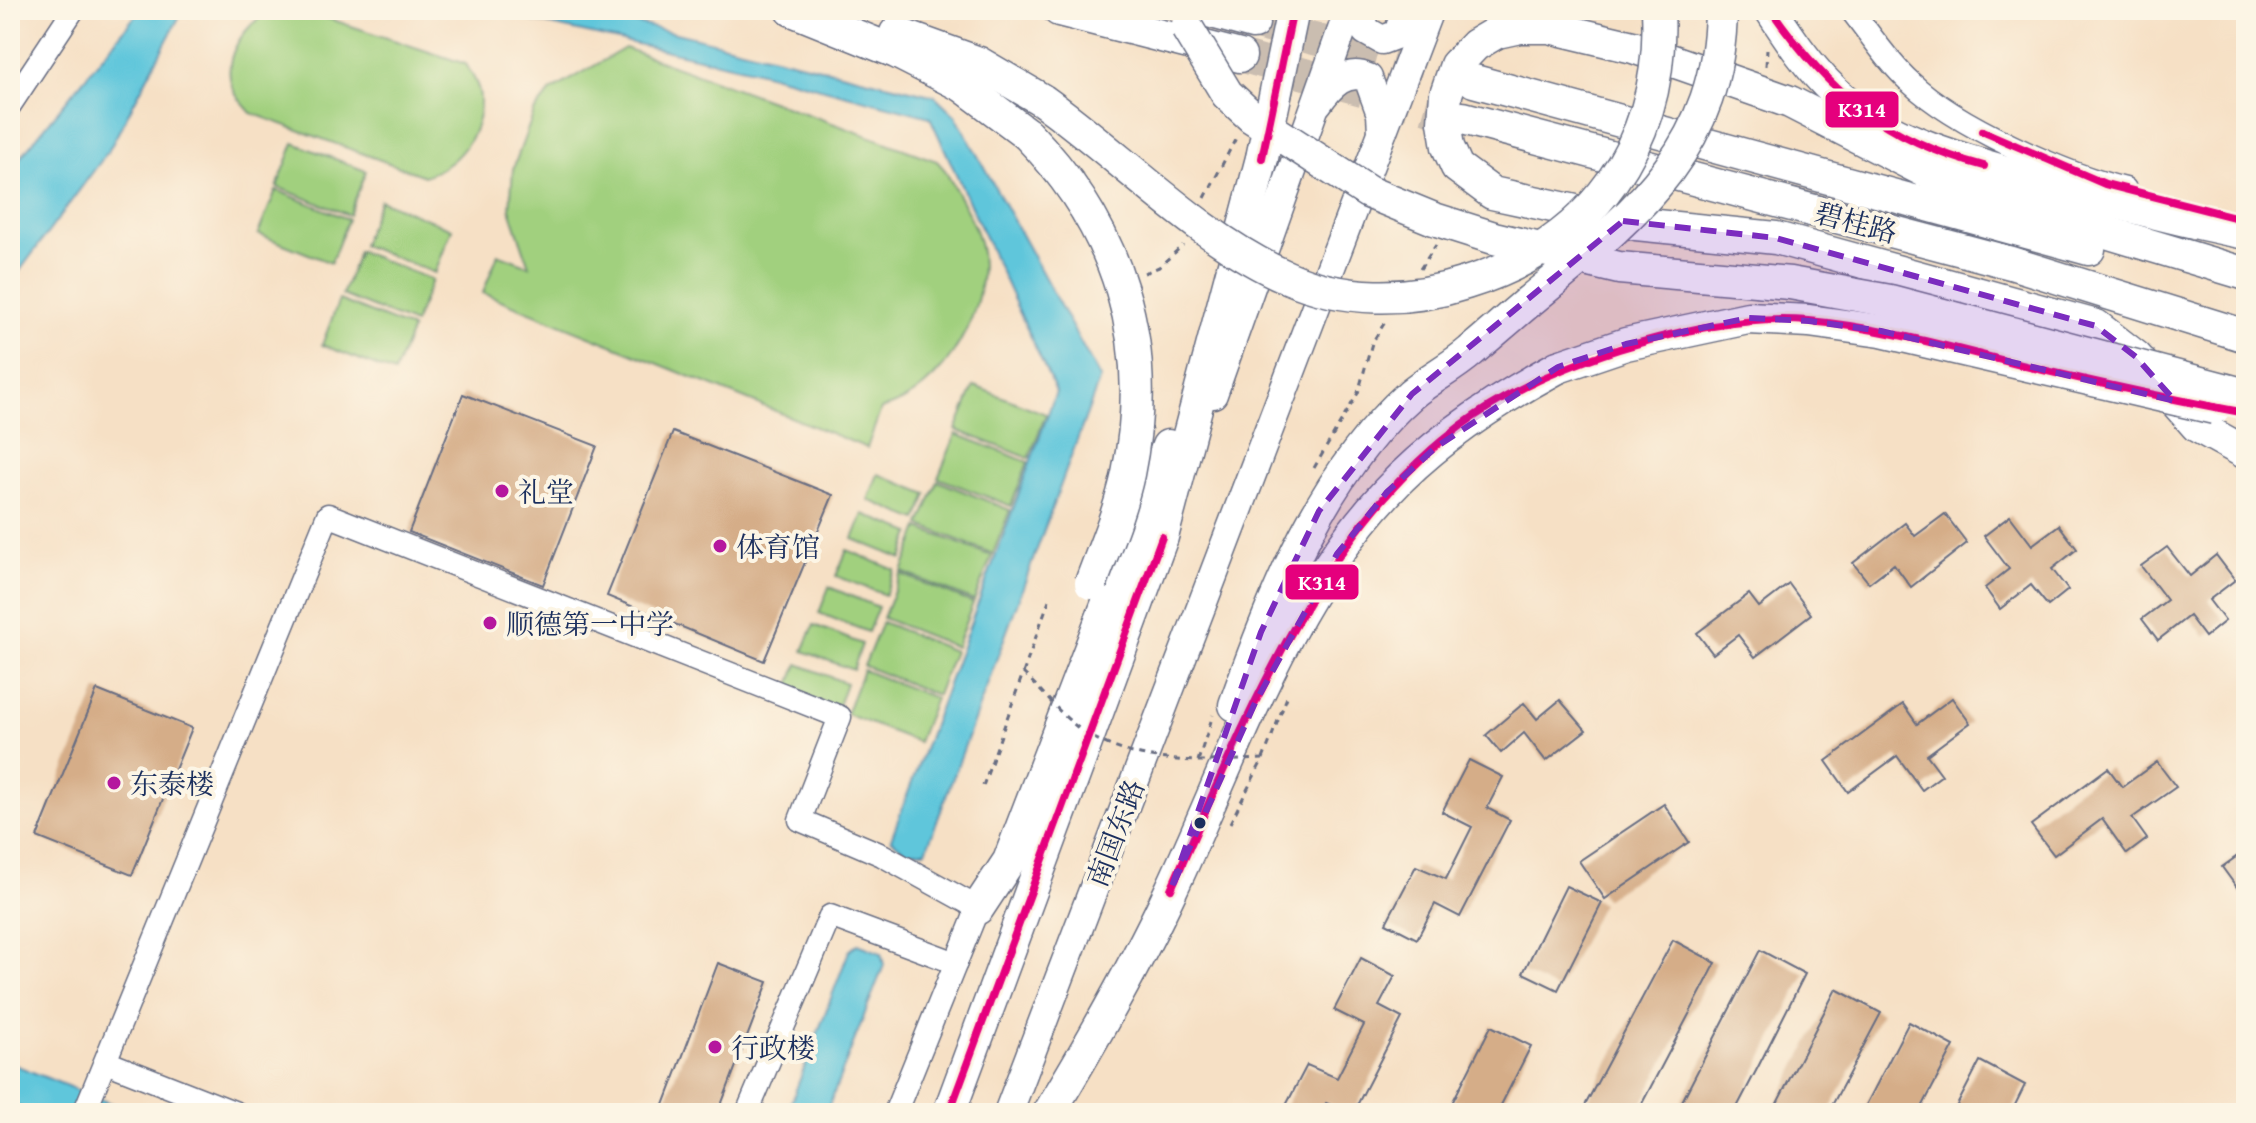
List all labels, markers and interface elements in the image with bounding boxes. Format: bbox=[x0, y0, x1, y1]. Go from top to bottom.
line badge: K314 bbox=[1824, 90, 1900, 129]
text: K314 bbox=[1838, 93, 1886, 125]
street label: 碧桂路 bbox=[1810, 191, 1902, 253]
place label: 礼堂 bbox=[518, 471, 574, 512]
marker: 礼堂 bbox=[493, 482, 511, 500]
place label: 体育馆 bbox=[736, 526, 820, 567]
marker: 体育馆 bbox=[711, 537, 729, 555]
line badge: K314 bbox=[1284, 563, 1360, 601]
text: K314 bbox=[1298, 566, 1346, 598]
place label: 顺德第一中学 bbox=[506, 603, 674, 644]
marker: 顺德第一中学 bbox=[481, 614, 499, 632]
place label: 东泰楼 bbox=[130, 763, 214, 804]
street label: 南国东路 bbox=[1076, 773, 1154, 893]
marker: 东泰楼 bbox=[105, 774, 123, 792]
unlabelled marker bbox=[1192, 815, 1208, 831]
place label: 行政楼 bbox=[731, 1027, 815, 1068]
marker: 行政楼 bbox=[706, 1038, 724, 1056]

